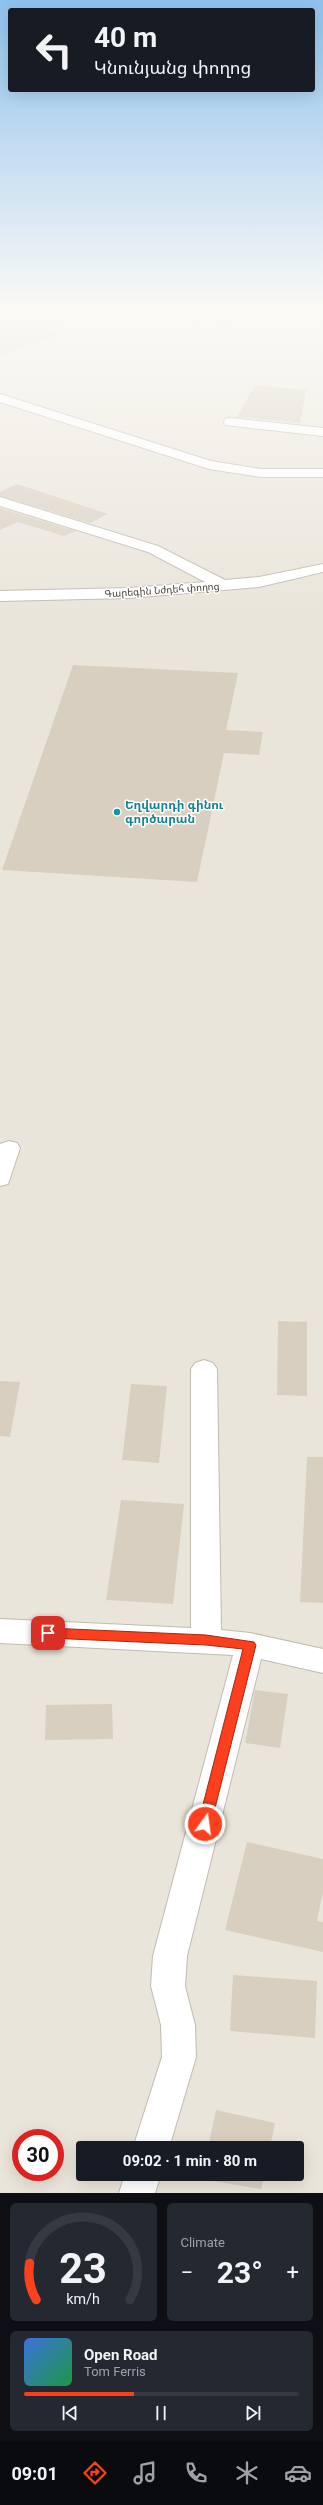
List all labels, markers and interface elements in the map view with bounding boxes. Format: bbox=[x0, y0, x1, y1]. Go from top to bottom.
text: 40 m bbox=[94, 21, 157, 54]
icon: left bbox=[28, 24, 80, 76]
text: Կնունյանց փողոց bbox=[94, 57, 251, 78]
street label: Գարեգին Նժդեհ փողոց bbox=[104, 580, 220, 600]
place label: Եղվարդի գինու գործարան bbox=[125, 798, 223, 826]
marker: Եղվարդի գինու գործարան bbox=[112, 807, 122, 817]
pin bbox=[31, 1616, 65, 1650]
icon: arrive bbox=[37, 1622, 59, 1644]
position arrow bbox=[184, 1803, 226, 1845]
speed limit sign: 30 bbox=[12, 2129, 64, 2181]
text: 09:02 · 1 min · 80 m bbox=[123, 2152, 257, 2170]
text: Climate bbox=[181, 2235, 225, 2250]
text: 23 bbox=[59, 2244, 107, 2293]
text: 23° bbox=[217, 2255, 263, 2290]
text: − bbox=[181, 2260, 193, 2285]
text: + bbox=[287, 2260, 299, 2285]
text: km/h bbox=[66, 2291, 100, 2307]
text: Open Road bbox=[84, 2346, 158, 2364]
text: Tom Ferris bbox=[84, 2364, 146, 2379]
icon: previous bbox=[59, 2402, 81, 2424]
icon: pause bbox=[150, 2402, 172, 2424]
icon: next bbox=[242, 2402, 264, 2424]
icon: directions bbox=[81, 2459, 109, 2487]
icon: music bbox=[131, 2459, 159, 2487]
icon: phone bbox=[182, 2459, 210, 2487]
icon: climate bbox=[233, 2459, 261, 2487]
icon: car bbox=[284, 2459, 312, 2487]
text: 09:01 bbox=[11, 2463, 58, 2484]

